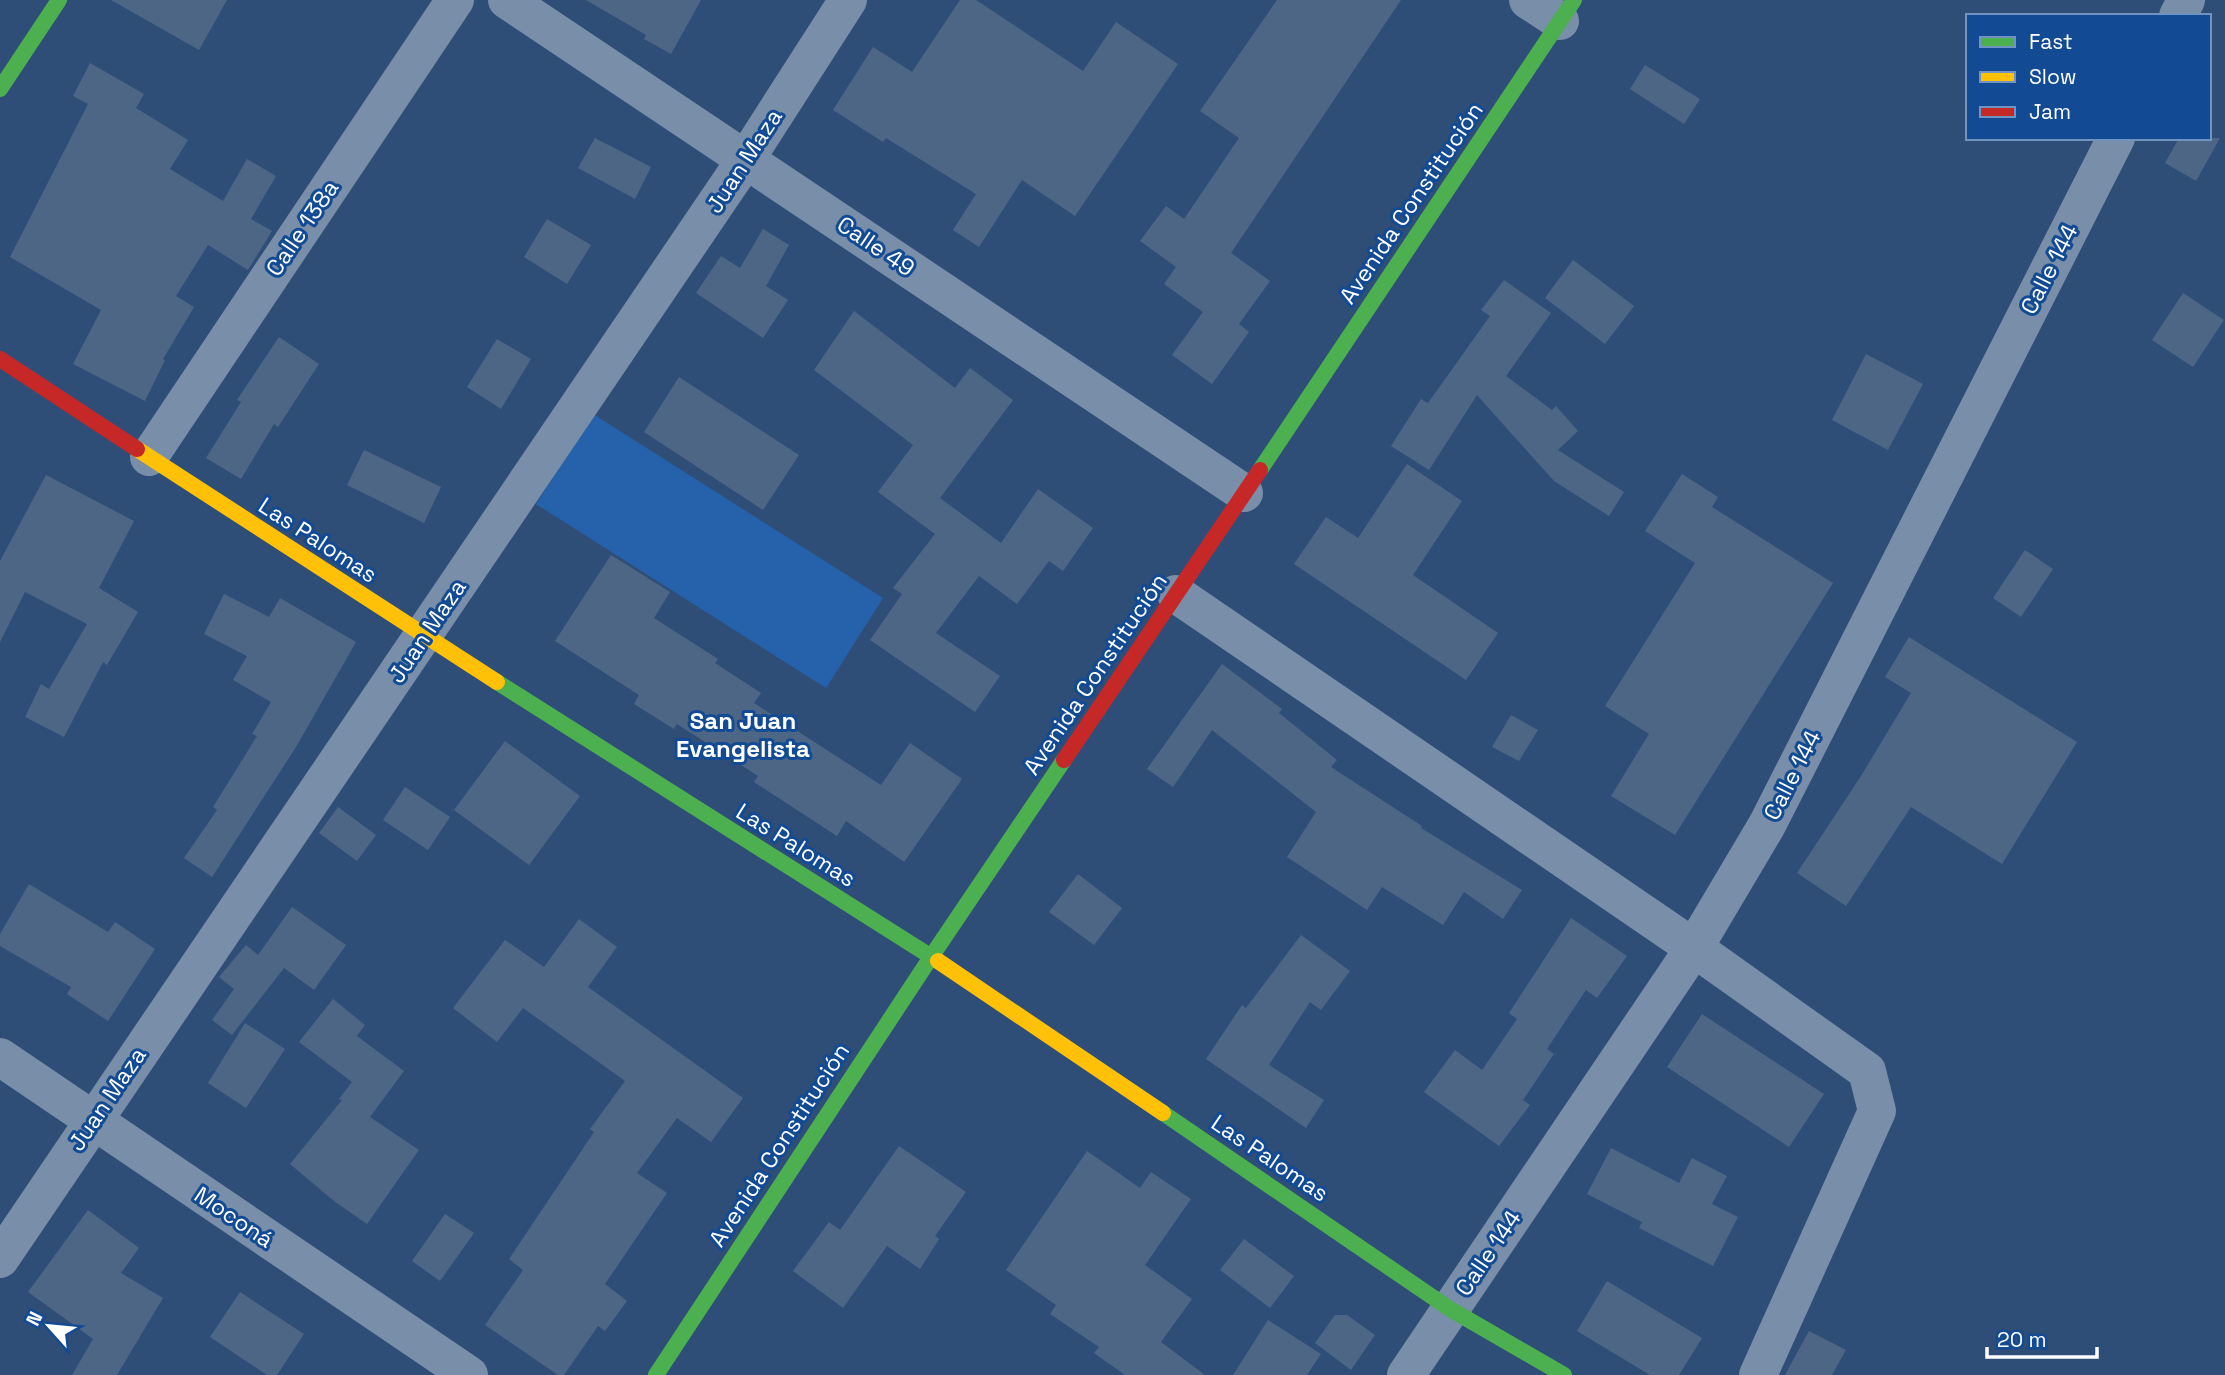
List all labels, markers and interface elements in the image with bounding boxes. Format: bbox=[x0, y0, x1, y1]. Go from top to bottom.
legend bbox=[1966, 14, 2211, 140]
text: Fast bbox=[2029, 28, 2073, 55]
text: Slow bbox=[2029, 63, 2077, 90]
street label: Avenida Constitución bbox=[1332, 96, 1490, 310]
text: Jam bbox=[2029, 98, 2071, 125]
street label: Juan Maza bbox=[699, 103, 789, 219]
street label: Calle 138a bbox=[259, 174, 345, 282]
street label: Calle 49 bbox=[831, 209, 921, 283]
street label: Calle 144 bbox=[2014, 219, 2084, 319]
street label: Las Palomas bbox=[253, 491, 383, 589]
street label: Avenida Constitución bbox=[1016, 567, 1174, 781]
street label: Juan Maza bbox=[381, 573, 473, 689]
district label: San Juan Evangelista bbox=[676, 705, 810, 764]
street label: Calle 144 bbox=[1757, 725, 1827, 825]
street label: Las Palomas bbox=[731, 796, 861, 894]
street label: Avenida Constitución bbox=[702, 1038, 856, 1252]
street label: Juan Maza bbox=[61, 1041, 153, 1157]
street label: Las Palomas bbox=[1205, 1108, 1335, 1208]
street label: Moconá bbox=[189, 1180, 279, 1254]
street label: Calle 144 bbox=[1448, 1204, 1528, 1302]
north arrow bbox=[14, 1291, 84, 1361]
text: N bbox=[20, 1307, 48, 1330]
scale bar bbox=[1987, 1316, 2097, 1360]
text: 20 m bbox=[1997, 1326, 2047, 1353]

